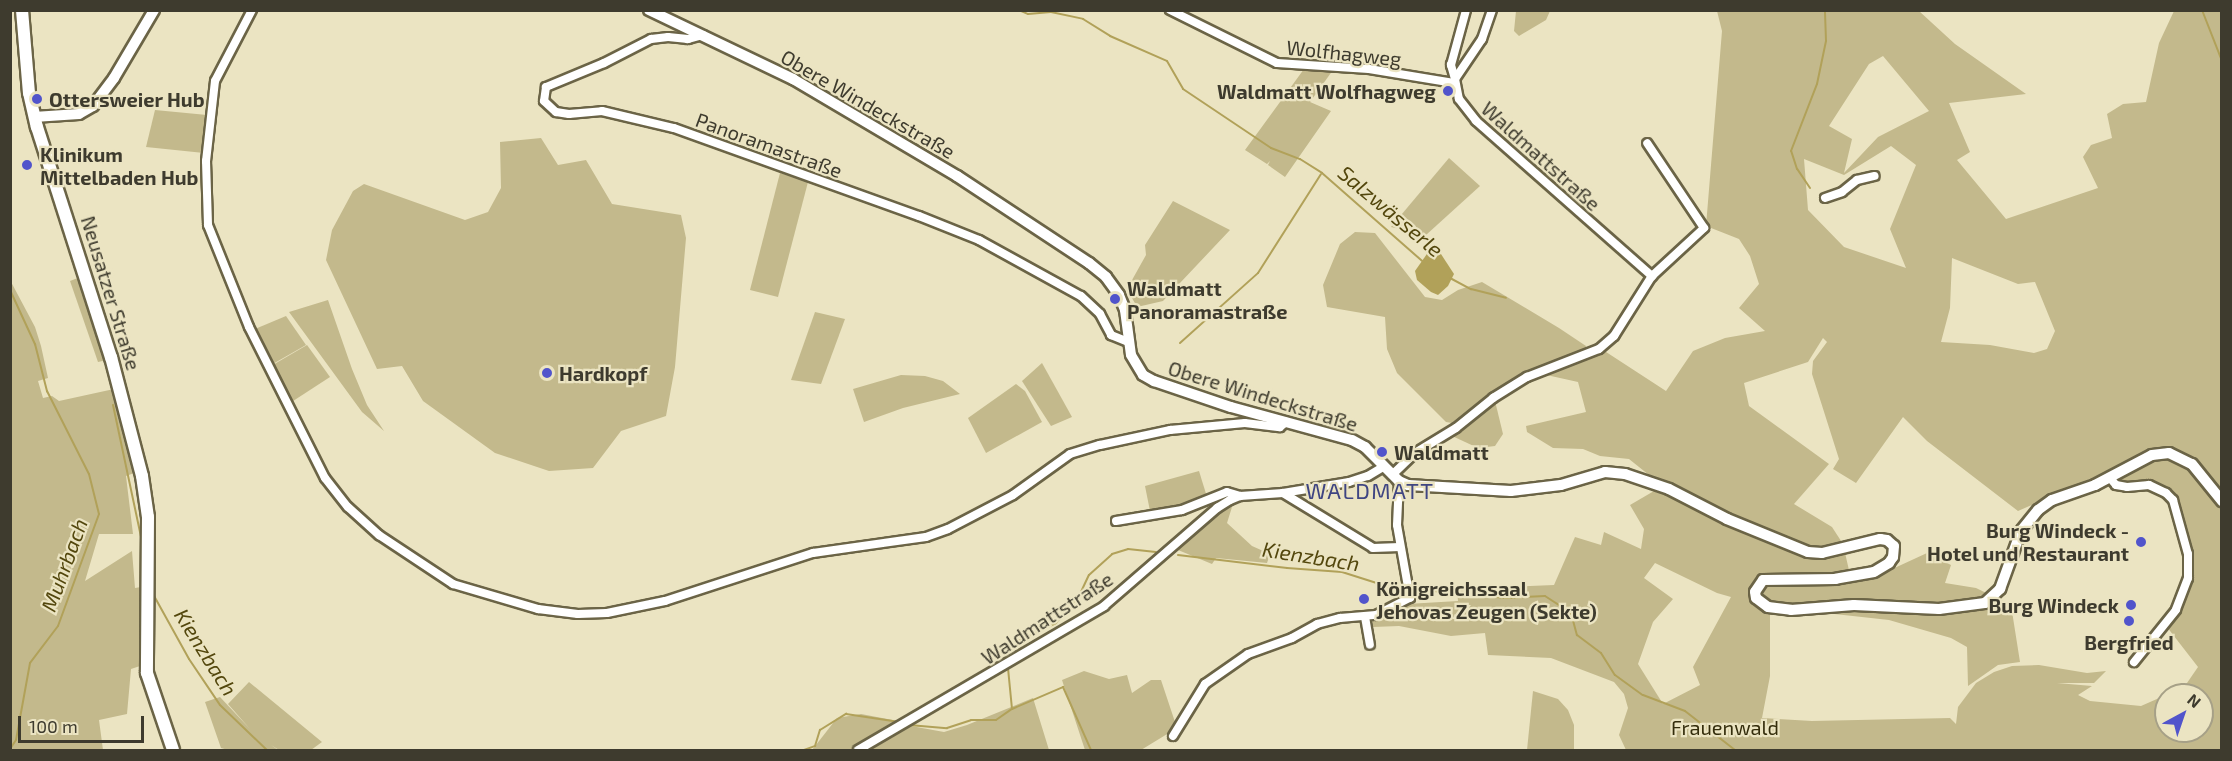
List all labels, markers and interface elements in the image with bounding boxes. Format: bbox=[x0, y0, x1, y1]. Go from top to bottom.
street label: Wolfhagweg bbox=[1285, 35, 1403, 71]
street label: Obere Windeckstraße bbox=[777, 44, 959, 164]
place label: Waldmatt Wolfhagweg bbox=[1217, 79, 1436, 103]
marker: Waldmatt Wolfhagweg bbox=[1441, 84, 1455, 98]
place label: Ottersweier Hub bbox=[49, 87, 205, 111]
marker: Ottersweier Hub bbox=[30, 92, 44, 106]
street label: Waldmattstraße bbox=[1477, 96, 1605, 216]
street label: Panoramastraße bbox=[692, 107, 846, 183]
place label: Klinikum Mittelbaden Hub bbox=[40, 142, 198, 189]
marker: Klinikum Mittelbaden Hub bbox=[18, 156, 36, 174]
water label: Salzwässerle bbox=[1334, 160, 1448, 262]
street label: Neusatzer Straße bbox=[76, 213, 146, 373]
place label: Waldmatt Panoramastraße bbox=[1127, 276, 1288, 323]
marker: Waldmatt Panoramastraße bbox=[1108, 292, 1122, 306]
street label: Obere Windeckstraße bbox=[1165, 356, 1361, 436]
place label: Hardkopf bbox=[559, 361, 647, 385]
marker: Hardkopf bbox=[540, 366, 554, 380]
place label: Waldmatt bbox=[1394, 440, 1489, 464]
marker: Waldmatt bbox=[1375, 445, 1389, 459]
district label: WALDMATT bbox=[1305, 478, 1435, 504]
water label: Muhrbach bbox=[36, 515, 92, 615]
place label: Burg Windeck - Hotel und Restaurant bbox=[1927, 518, 2129, 565]
marker: Burg Windeck - Hotel und Restaurant bbox=[2134, 535, 2148, 549]
water label: Kienzbach bbox=[1261, 536, 1361, 576]
street label: Waldmattstraße bbox=[977, 567, 1117, 669]
place label: Königreichssaal Jehovas Zeugen (Sekte) bbox=[1376, 576, 1597, 623]
marker: Königreichssaal Jehovas Zeugen (Sekte) bbox=[1357, 592, 1371, 606]
place label: Burg Windeck bbox=[1988, 593, 2119, 617]
marker: Burg Windeck bbox=[2124, 598, 2138, 612]
water label: Kienzbach bbox=[169, 604, 243, 700]
marker: Bergfried bbox=[2122, 614, 2136, 628]
place label: Bergfried bbox=[2084, 630, 2174, 654]
north arrow bbox=[2154, 683, 2214, 743]
text: N bbox=[2184, 689, 2205, 711]
scale bar bbox=[21, 704, 147, 742]
text: 100 m bbox=[29, 715, 78, 737]
park label: Frauenwald bbox=[1671, 715, 1779, 739]

